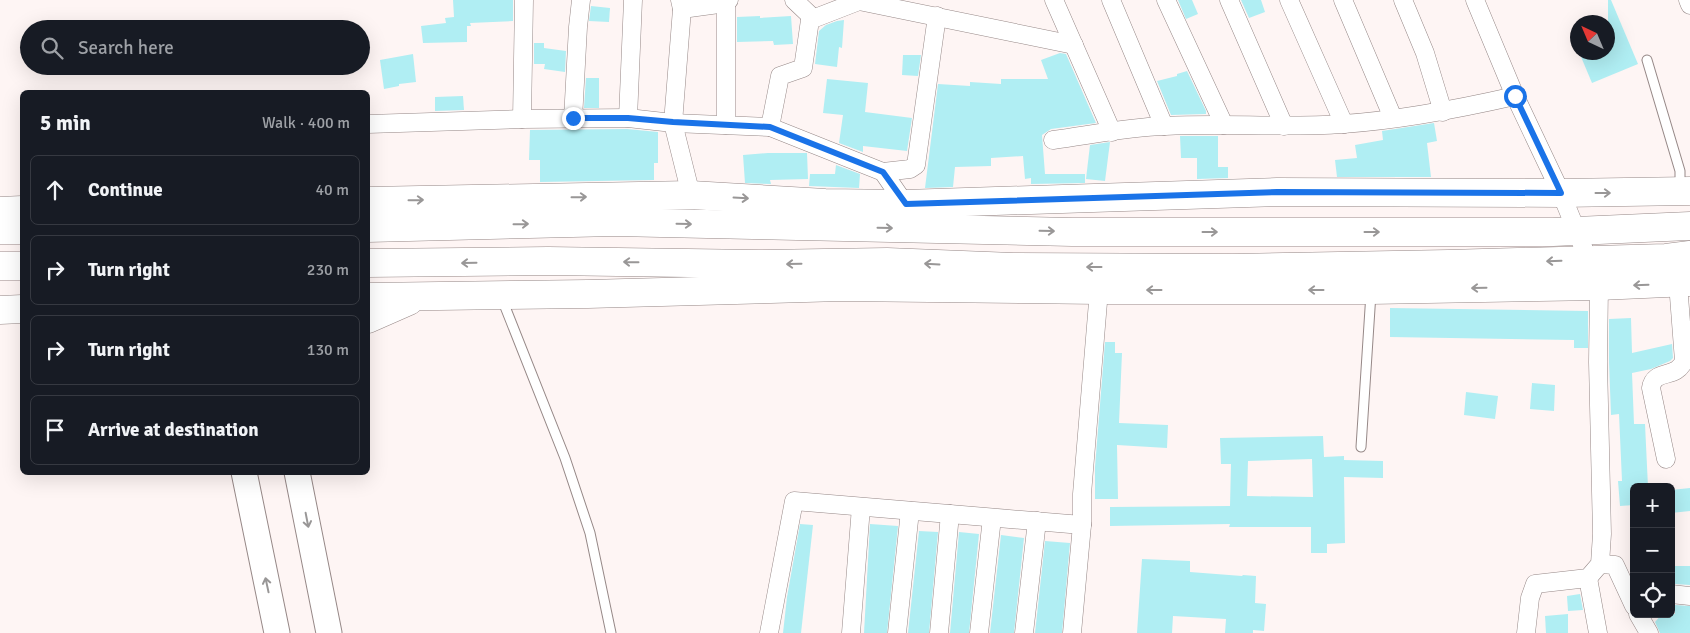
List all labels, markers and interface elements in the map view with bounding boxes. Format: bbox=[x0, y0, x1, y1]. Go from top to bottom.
north arrow bbox=[1570, 15, 1615, 60]
search box bbox=[20, 20, 370, 75]
icon: search bbox=[38, 34, 66, 62]
text: Search here bbox=[78, 36, 174, 60]
route start bbox=[1504, 85, 1527, 108]
route end bbox=[562, 107, 585, 130]
text: 5 min bbox=[40, 110, 91, 136]
text: Walk · 400 m bbox=[262, 113, 350, 133]
icon: ahead bbox=[41, 176, 69, 204]
text: Continue bbox=[88, 178, 163, 202]
text: 40 m bbox=[315, 180, 349, 200]
one-way arrow bbox=[1595, 188, 1611, 198]
one-way arrow bbox=[570, 192, 586, 202]
one-way arrow bbox=[733, 193, 749, 202]
one-way arrow bbox=[408, 196, 424, 205]
one-way arrow bbox=[675, 219, 691, 229]
one-way arrow bbox=[513, 220, 529, 229]
one-way arrow bbox=[876, 223, 893, 233]
one-way arrow bbox=[1039, 226, 1055, 236]
one-way arrow bbox=[1202, 227, 1218, 237]
one-way arrow bbox=[1364, 227, 1380, 237]
icon: right bbox=[41, 256, 69, 284]
one-way arrow bbox=[1546, 256, 1562, 266]
one-way arrow bbox=[623, 257, 640, 267]
text: Turn right bbox=[88, 258, 170, 282]
one-way arrow bbox=[461, 258, 477, 268]
one-way arrow bbox=[786, 259, 802, 269]
one-way arrow bbox=[924, 259, 940, 269]
text: 230 m bbox=[307, 260, 349, 280]
one-way arrow bbox=[1086, 262, 1102, 272]
one-way arrow bbox=[1634, 280, 1650, 289]
one-way arrow bbox=[1471, 284, 1487, 293]
one-way arrow bbox=[1146, 285, 1162, 295]
one-way arrow bbox=[1309, 285, 1325, 295]
icon: right bbox=[41, 336, 69, 364]
text: Turn right bbox=[88, 338, 170, 362]
text: 130 m bbox=[307, 340, 349, 360]
icon: arrive bbox=[41, 416, 69, 444]
text: Arrive at destination bbox=[88, 418, 259, 442]
map controls bbox=[1630, 483, 1675, 618]
button: + bbox=[1630, 483, 1675, 528]
one-way arrow bbox=[302, 512, 312, 528]
button: − bbox=[1630, 528, 1675, 573]
button: locate bbox=[1630, 573, 1675, 618]
one-way arrow bbox=[262, 578, 271, 594]

